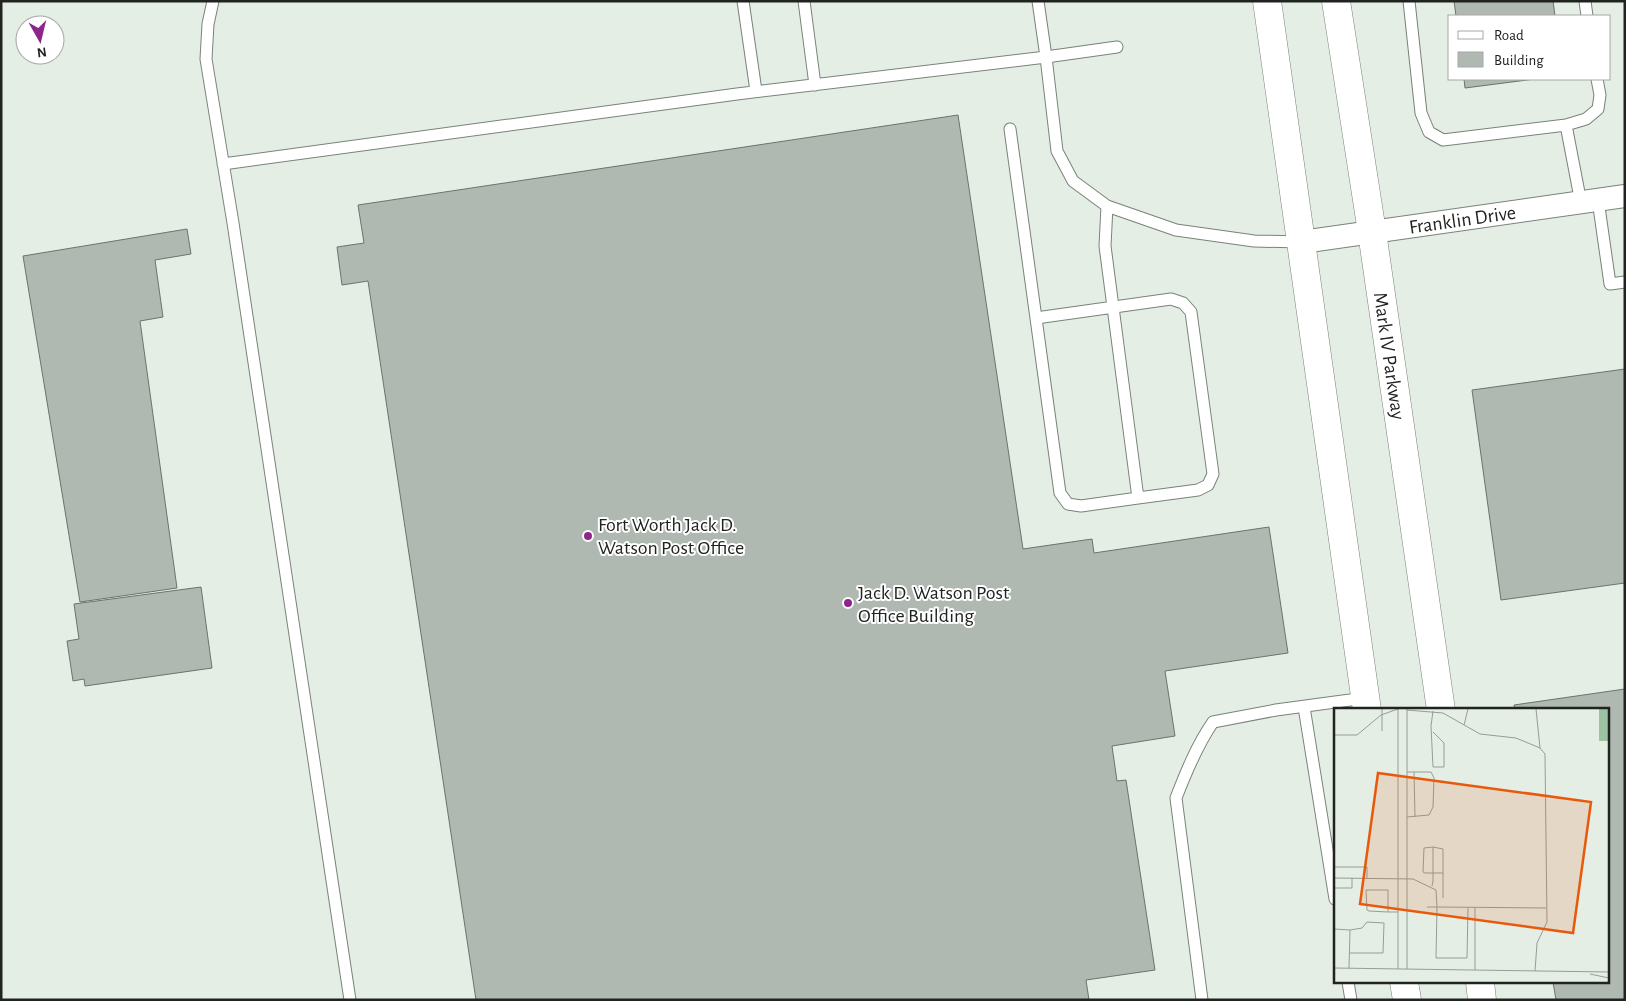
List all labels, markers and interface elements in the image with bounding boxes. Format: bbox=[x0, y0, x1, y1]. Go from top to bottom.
north arrow bbox=[15, 15, 65, 65]
legend bbox=[1448, 15, 1611, 80]
text: Road bbox=[1494, 28, 1524, 43]
text: N bbox=[36, 44, 47, 59]
text: Building bbox=[1494, 53, 1544, 68]
street label: Franklin Drive bbox=[1408, 203, 1517, 238]
street label: Mark IV Parkway bbox=[1370, 291, 1408, 422]
place label: Fort Worth Jack D. Watson Post Office bbox=[598, 515, 744, 558]
marker: Fort Worth Jack D. Watson Post Office bbox=[582, 530, 594, 542]
place label: Jack D. Watson Post Office Building bbox=[858, 583, 1010, 626]
marker: Jack D. Watson Post Office Building bbox=[842, 597, 854, 609]
inset map bbox=[1334, 708, 1608, 984]

